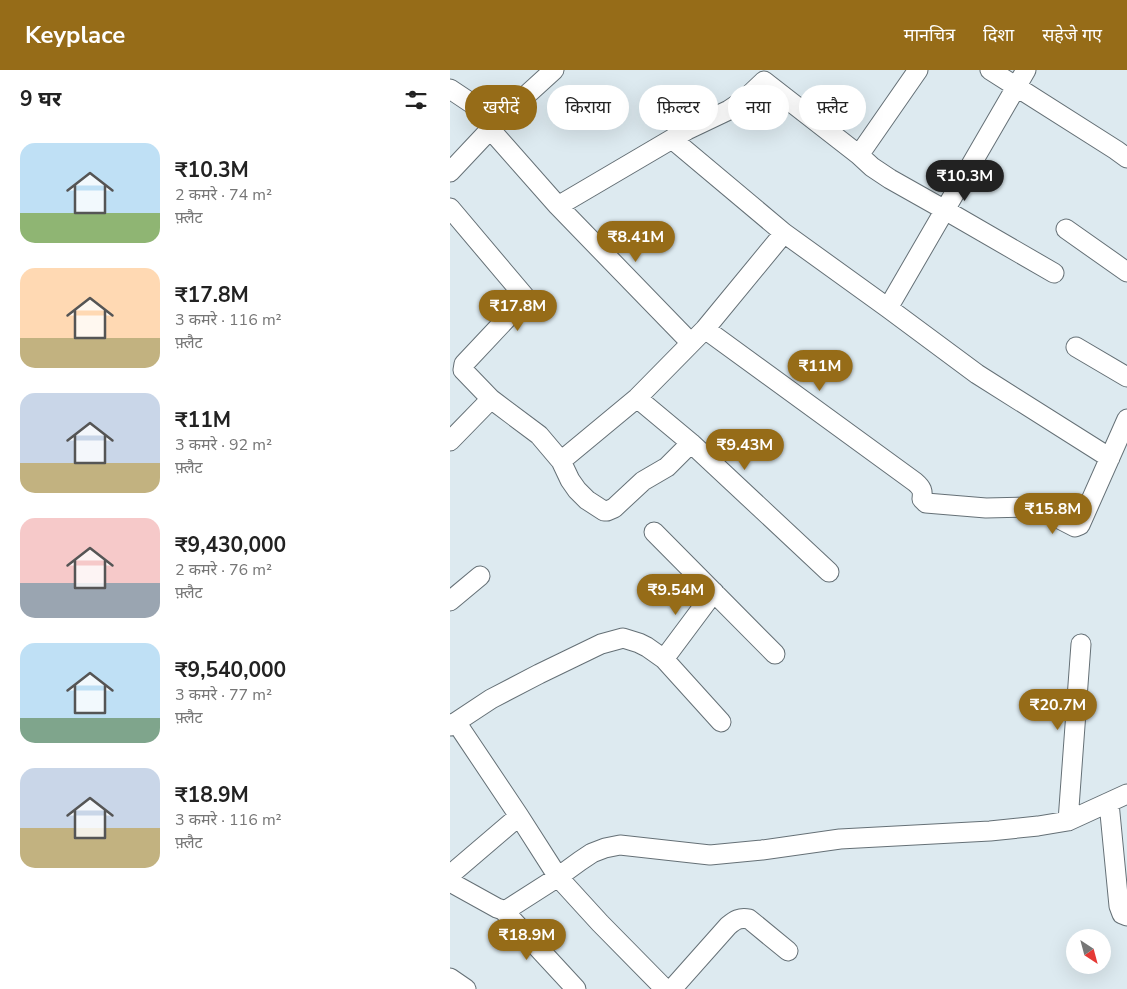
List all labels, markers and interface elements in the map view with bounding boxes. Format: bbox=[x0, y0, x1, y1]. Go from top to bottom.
text: Keyplace bbox=[25, 19, 125, 51]
text: मानचित्र bbox=[904, 23, 955, 47]
text: दिशा bbox=[983, 23, 1014, 47]
text: सहेजे गए bbox=[1042, 23, 1102, 47]
text: 9 घर bbox=[20, 85, 61, 113]
chip: खरीदें bbox=[465, 85, 537, 130]
chip: किराया bbox=[547, 85, 629, 130]
chip: फ़िल्टर bbox=[639, 85, 718, 130]
chip: नया bbox=[728, 85, 789, 130]
chip: फ़्लैट bbox=[799, 85, 866, 130]
icon: filters bbox=[402, 86, 430, 114]
text: ₹10.3M bbox=[175, 156, 249, 184]
pin: ₹10.3M bbox=[924, 160, 1006, 202]
icon: home bbox=[60, 163, 120, 223]
text: ₹10.3M bbox=[937, 165, 993, 187]
text: 2 कमरे · 74 m² bbox=[175, 184, 272, 206]
text: फ़्लैट bbox=[175, 207, 203, 229]
pin: ₹8.41M bbox=[595, 220, 677, 263]
text: ₹8.41M bbox=[608, 226, 664, 248]
text: ₹17.8M bbox=[175, 281, 249, 309]
icon: home bbox=[60, 288, 120, 348]
pin: ₹17.8M bbox=[477, 290, 559, 332]
text: ₹17.8M bbox=[490, 295, 546, 317]
text: 3 कमरे · 116 m² bbox=[175, 309, 282, 331]
text: फ़्लैट bbox=[175, 332, 203, 354]
pin: ₹11M bbox=[790, 350, 850, 392]
text: ₹11M bbox=[799, 355, 841, 377]
text: ₹11M bbox=[175, 406, 231, 434]
icon: home bbox=[60, 413, 120, 473]
pin: ₹9.43M bbox=[704, 428, 786, 471]
text: 3 कमरे · 92 m² bbox=[175, 434, 272, 456]
text: ₹9.43M bbox=[717, 434, 773, 456]
text: फ़्लैट bbox=[175, 457, 203, 479]
pin: ₹15.8M bbox=[1012, 492, 1094, 535]
text: ₹15.8M bbox=[1025, 498, 1081, 520]
text: ₹9,430,000 bbox=[175, 531, 286, 559]
icon: home bbox=[60, 538, 120, 598]
text: 2 कमरे · 76 m² bbox=[175, 559, 272, 581]
pin: ₹9.54M bbox=[635, 574, 717, 616]
text: ₹9.54M bbox=[648, 579, 704, 601]
text: फ़्लैट bbox=[175, 582, 203, 604]
text: ₹9,540,000 bbox=[175, 656, 286, 684]
icon: home bbox=[60, 663, 120, 723]
text: 3 कमरे · 77 m² bbox=[175, 684, 272, 706]
pin: ₹20.7M bbox=[1017, 688, 1099, 731]
text: ₹20.7M bbox=[1030, 694, 1086, 716]
text: फ़्लैट bbox=[175, 707, 203, 729]
text: ₹18.9M bbox=[175, 781, 249, 809]
icon: home bbox=[60, 788, 120, 848]
text: 3 कमरे · 116 m² bbox=[175, 809, 282, 831]
text: फ़्लैट bbox=[175, 832, 203, 854]
pin: ₹18.9M bbox=[486, 918, 568, 961]
text: ₹18.9M bbox=[499, 924, 555, 946]
north arrow bbox=[1066, 929, 1111, 974]
map controls bbox=[1066, 929, 1111, 974]

